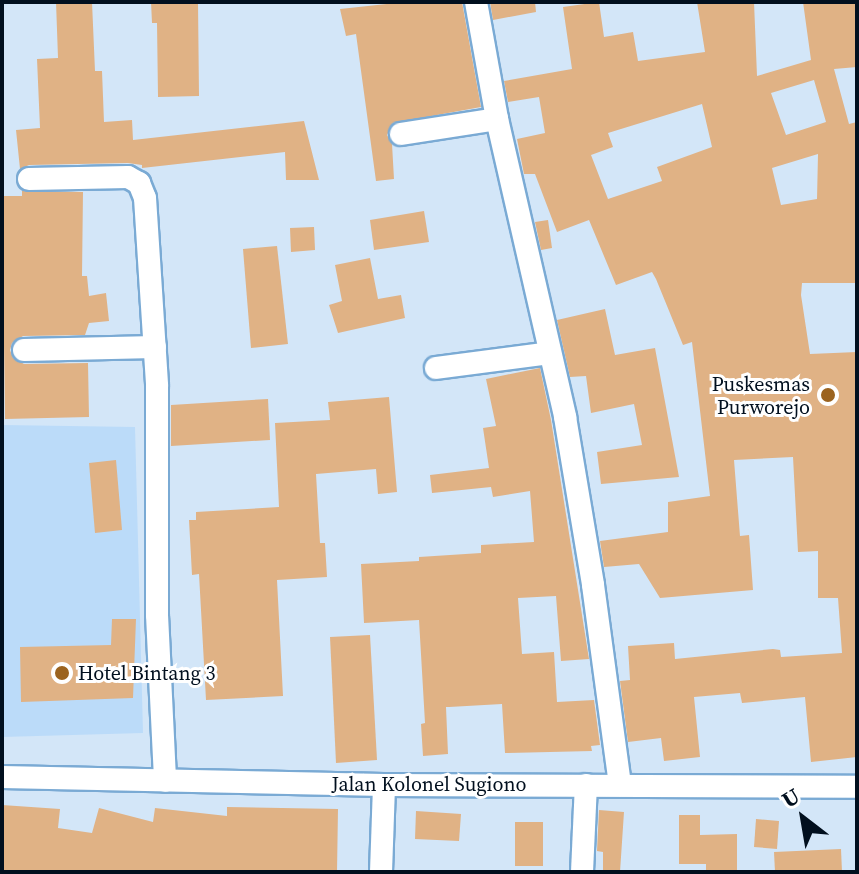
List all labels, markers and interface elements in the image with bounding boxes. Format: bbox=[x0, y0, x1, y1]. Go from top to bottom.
place label: Puskesmas Purworejo bbox=[712, 372, 810, 419]
marker: Puskesmas Purworejo bbox=[817, 384, 839, 406]
place label: Hotel Bintang 3 bbox=[78, 661, 216, 685]
marker: Hotel Bintang 3 bbox=[53, 664, 71, 682]
street label: Jalan Kolonel Sugiono bbox=[331, 772, 527, 796]
north arrow bbox=[763, 778, 843, 858]
text: U bbox=[776, 780, 805, 814]

